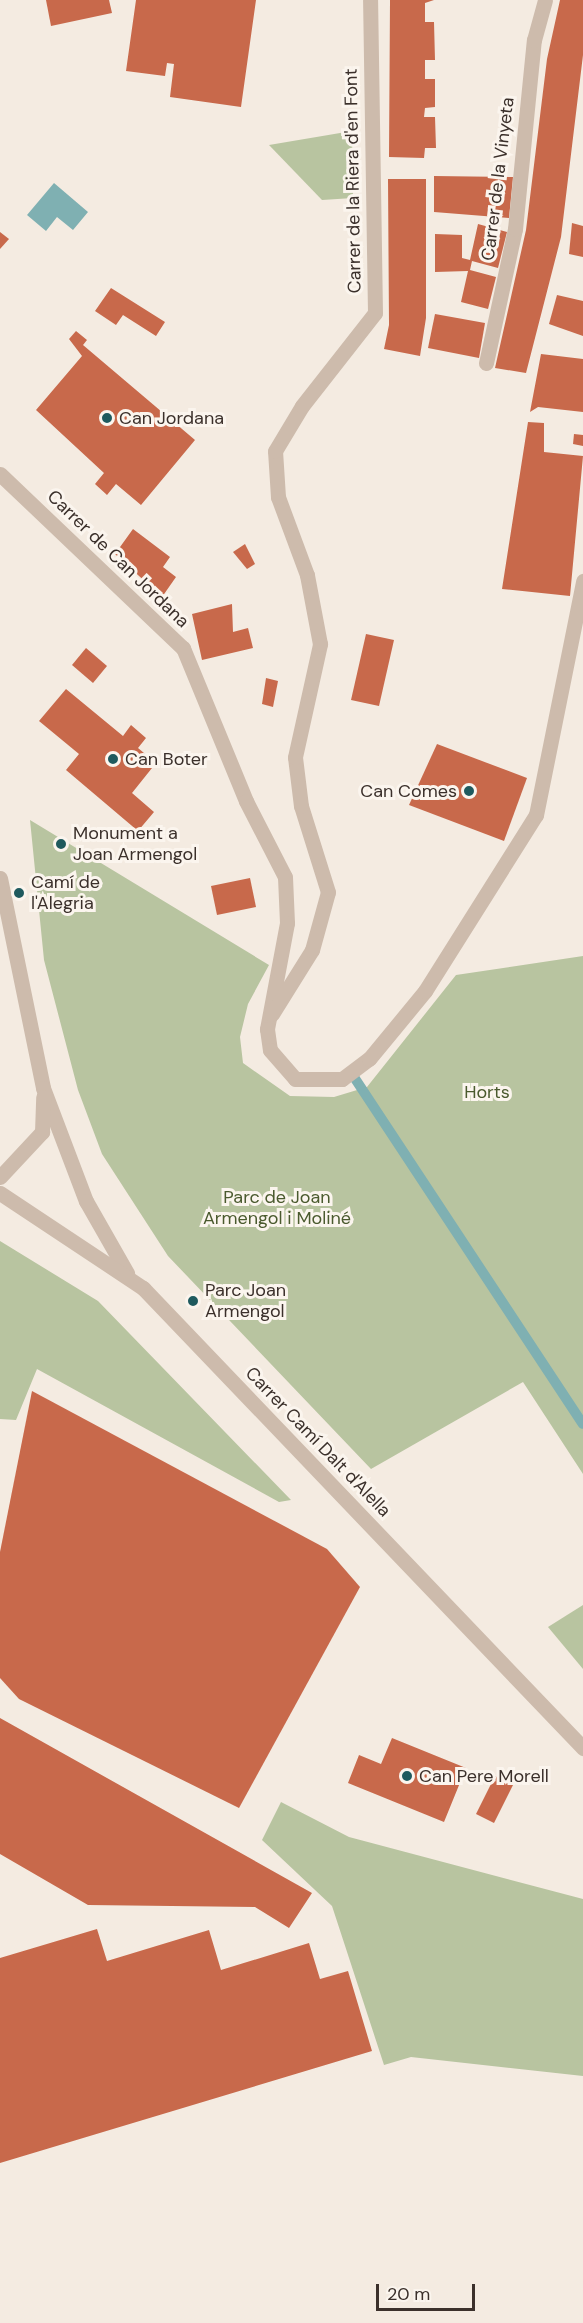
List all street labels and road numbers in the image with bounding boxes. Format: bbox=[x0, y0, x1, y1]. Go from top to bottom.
street label: Carrer de la Riera d'en Font bbox=[340, 68, 366, 294]
street label: Carrer de la Vinyeta bbox=[477, 96, 519, 262]
street label: Carrer de Can Jordana bbox=[43, 486, 193, 632]
street label: Carrer Camí Dalt d'Alella bbox=[241, 1363, 395, 1521]

